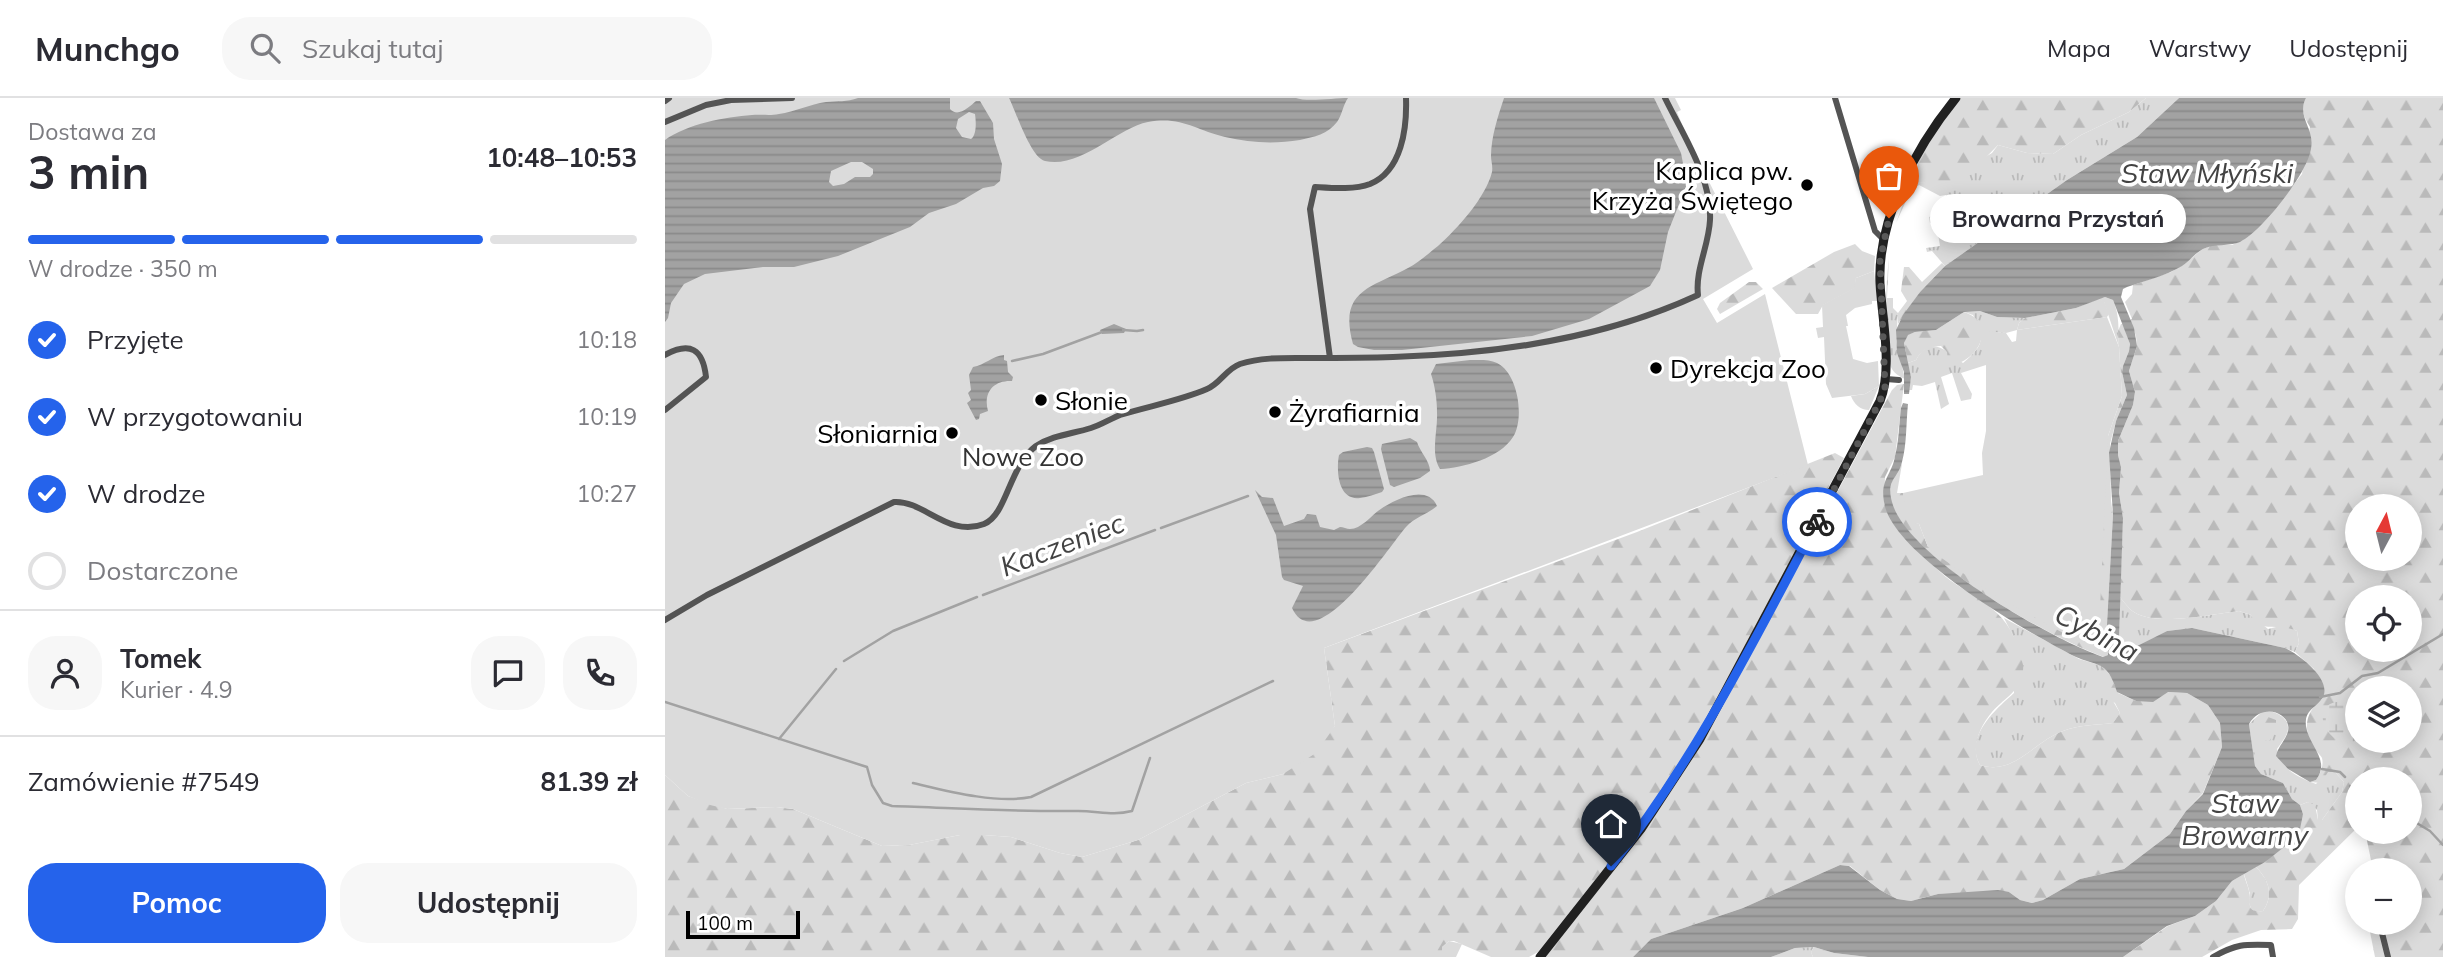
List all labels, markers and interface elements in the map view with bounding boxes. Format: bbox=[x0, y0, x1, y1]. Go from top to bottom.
search box bbox=[222, 17, 712, 80]
text: Munchgo bbox=[35, 28, 180, 69]
icon: search bbox=[246, 29, 284, 67]
text: Szukaj tutaj bbox=[302, 32, 443, 65]
text: Mapa bbox=[2047, 33, 2111, 63]
text: Warstwy bbox=[2149, 33, 2251, 63]
text: Udostępnij bbox=[2289, 33, 2408, 63]
text: Dostawa za bbox=[28, 117, 157, 146]
text: 10:48–10:53 bbox=[486, 141, 637, 174]
text: 3 min bbox=[28, 143, 149, 201]
pin bbox=[1859, 146, 1919, 218]
place label: Kaplica pw. Krzyża Świętego bbox=[1592, 154, 1793, 217]
water label: Staw Młyński bbox=[2121, 155, 2294, 190]
icon: bag bbox=[1870, 157, 1908, 195]
marker: Kaplica pw. Krzyża Świętego bbox=[1799, 177, 1815, 193]
callout: Browarna Przystań bbox=[1931, 194, 2187, 242]
text: Browarna Przystań bbox=[1952, 204, 2164, 233]
text: W drodze · 350 m bbox=[28, 254, 218, 283]
icon: check bbox=[28, 321, 66, 359]
text: Przyjęte bbox=[87, 323, 184, 356]
text: 10:18 bbox=[577, 325, 637, 354]
place label: Dyrekcja Zoo bbox=[1670, 352, 1826, 385]
marker: Dyrekcja Zoo bbox=[1648, 360, 1664, 376]
place label: Słonie bbox=[1055, 384, 1128, 417]
marker: Słonie bbox=[1033, 392, 1049, 408]
place label: Żyrafiarnia bbox=[1289, 396, 1420, 429]
icon: check bbox=[28, 398, 66, 436]
text: W przygotowaniu bbox=[87, 400, 303, 433]
text: 10:19 bbox=[577, 402, 637, 431]
marker: Żyrafiarnia bbox=[1267, 404, 1283, 420]
place label: Słoniarnia bbox=[817, 417, 938, 450]
marker: Słoniarnia bbox=[944, 425, 960, 441]
park label: Nowe Zoo bbox=[962, 440, 1084, 473]
icon: check bbox=[28, 475, 66, 513]
text: W drodze bbox=[87, 477, 205, 510]
text: 10:27 bbox=[577, 479, 637, 508]
courier bbox=[1782, 487, 1852, 557]
north arrow bbox=[2345, 494, 2422, 570]
map controls bbox=[2345, 494, 2422, 935]
icon: bike bbox=[1798, 503, 1836, 541]
water label: Kaczeniec bbox=[995, 504, 1129, 584]
text: Dostarczone bbox=[87, 554, 238, 587]
button: locate bbox=[2345, 585, 2422, 662]
water label: Cybina bbox=[2049, 595, 2145, 669]
button: person bbox=[28, 636, 102, 710]
button: chat bbox=[471, 636, 545, 710]
button: phone bbox=[563, 636, 637, 710]
text: Tomek bbox=[120, 642, 201, 675]
text: Kurier · 4.9 bbox=[120, 675, 232, 704]
button: layers bbox=[2345, 676, 2422, 753]
text: Zamówienie #7549 bbox=[28, 765, 260, 798]
text: 81.39 zł bbox=[541, 765, 637, 798]
button: + bbox=[2345, 767, 2422, 844]
water label: Staw Browarny bbox=[2182, 785, 2310, 852]
pin bbox=[1581, 794, 1641, 866]
icon: home bbox=[1592, 805, 1630, 843]
button: − bbox=[2345, 858, 2422, 935]
button: Pomoc bbox=[28, 863, 326, 943]
button: Udostępnij bbox=[340, 863, 637, 943]
scale bar bbox=[686, 908, 800, 940]
text: 100 m bbox=[697, 911, 753, 935]

